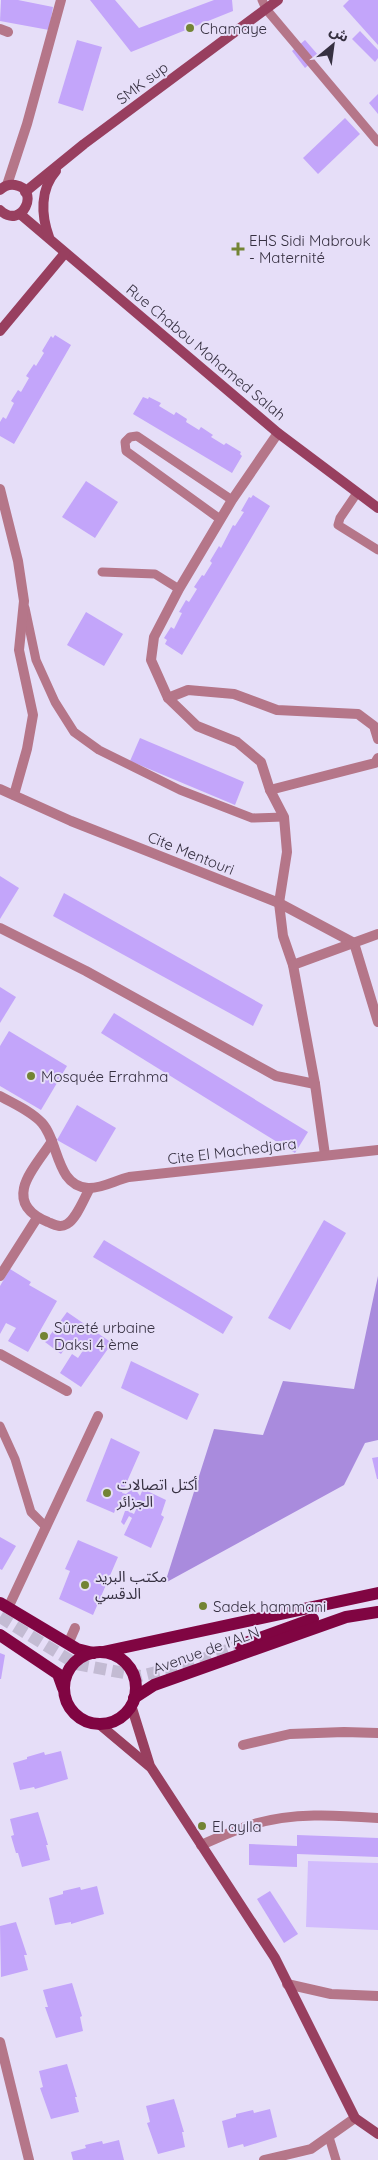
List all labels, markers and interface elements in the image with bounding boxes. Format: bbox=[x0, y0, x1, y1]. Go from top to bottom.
place label: Chamaye bbox=[200, 19, 267, 38]
north arrow bbox=[308, 20, 358, 70]
text: ش bbox=[327, 21, 352, 46]
marker: Chamaye bbox=[184, 22, 196, 34]
street label: SMK sup bbox=[112, 57, 172, 109]
place label: EHS Sidi Mabrouk - Maternité bbox=[249, 231, 371, 267]
marker: EHS Sidi Mabrouk - Maternité bbox=[231, 242, 245, 256]
street label: Rue Chabou Mohamed Salah bbox=[122, 280, 290, 424]
street label: Cite Mentouri bbox=[145, 827, 237, 879]
place label: Mosquée Errahma bbox=[41, 1067, 168, 1086]
marker: Mosquée Errahma bbox=[25, 1070, 37, 1082]
street label: Cite El Machedjara bbox=[166, 1134, 298, 1168]
place label: Sûreté urbaine Daksi 4 ème bbox=[54, 1318, 155, 1354]
marker: Sûreté urbaine Daksi 4 ème bbox=[38, 1330, 50, 1342]
place label: أكتل اتصالات الجزائر bbox=[116, 1475, 198, 1511]
marker: أكتل اتصالات الجزائر bbox=[101, 1487, 113, 1499]
place label: مكتب البريد الدقسي bbox=[95, 1567, 167, 1605]
marker: مكتب البريد الدقسي bbox=[79, 1579, 91, 1591]
place label: Sadek hammani bbox=[213, 1597, 326, 1616]
marker: Sadek hammani bbox=[197, 1600, 209, 1612]
street label: Avenue de l'ALN bbox=[150, 1622, 262, 1678]
place label: El aylla bbox=[212, 1817, 262, 1836]
marker: El aylla bbox=[196, 1820, 208, 1832]

